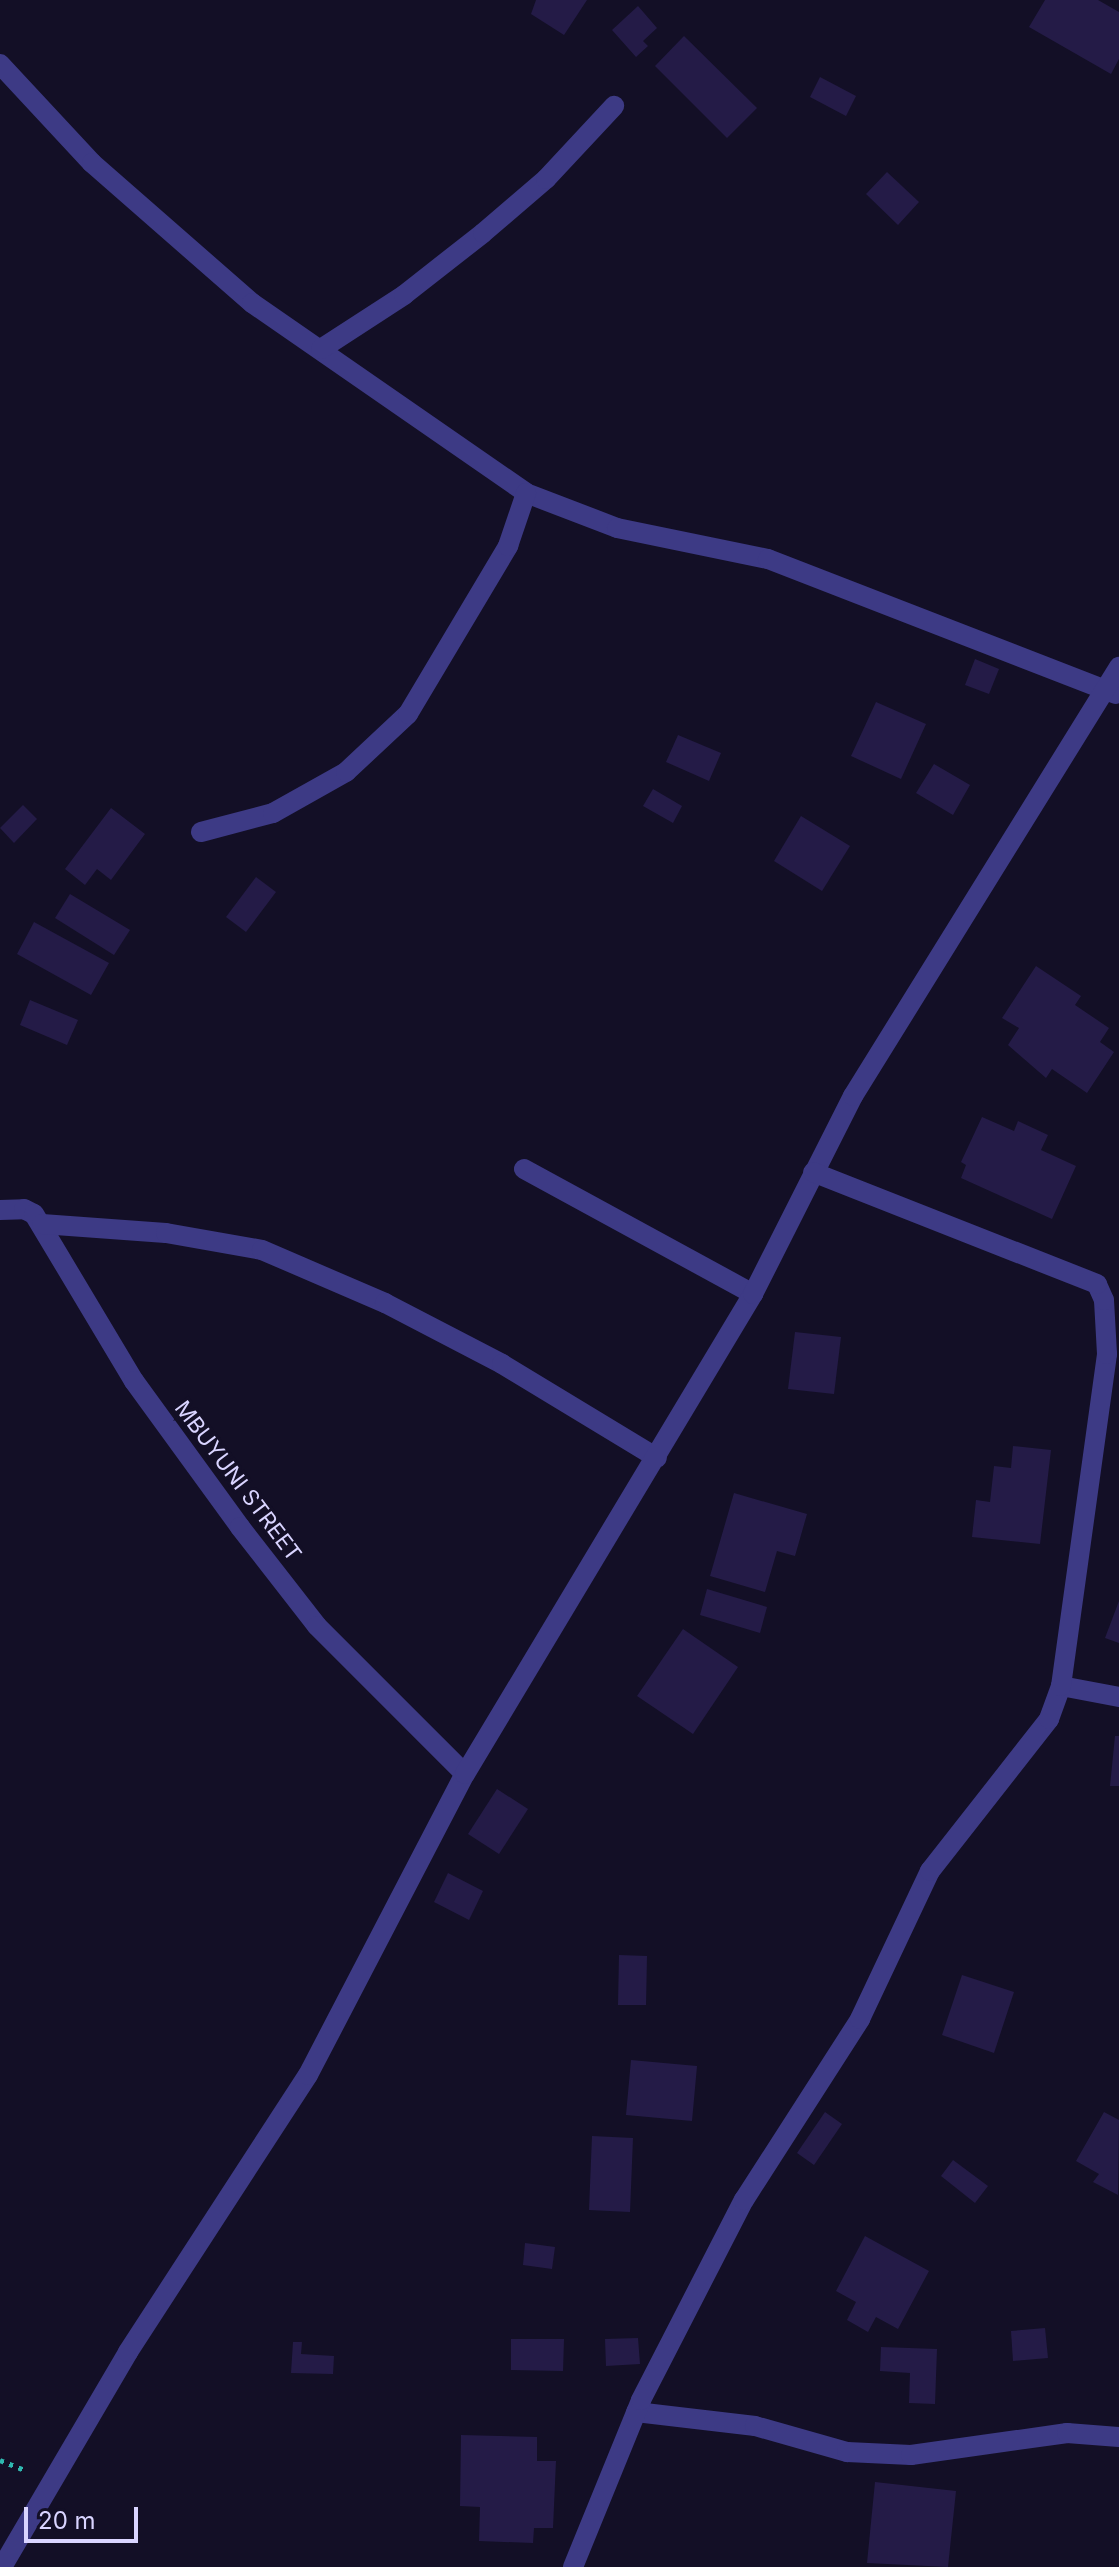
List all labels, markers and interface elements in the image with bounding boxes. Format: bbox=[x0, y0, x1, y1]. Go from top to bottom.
street label: MBUYUNI STREET bbox=[169, 1396, 307, 1566]
scale bar bbox=[28, 2491, 142, 2541]
text: 20 m bbox=[38, 2506, 96, 2535]

